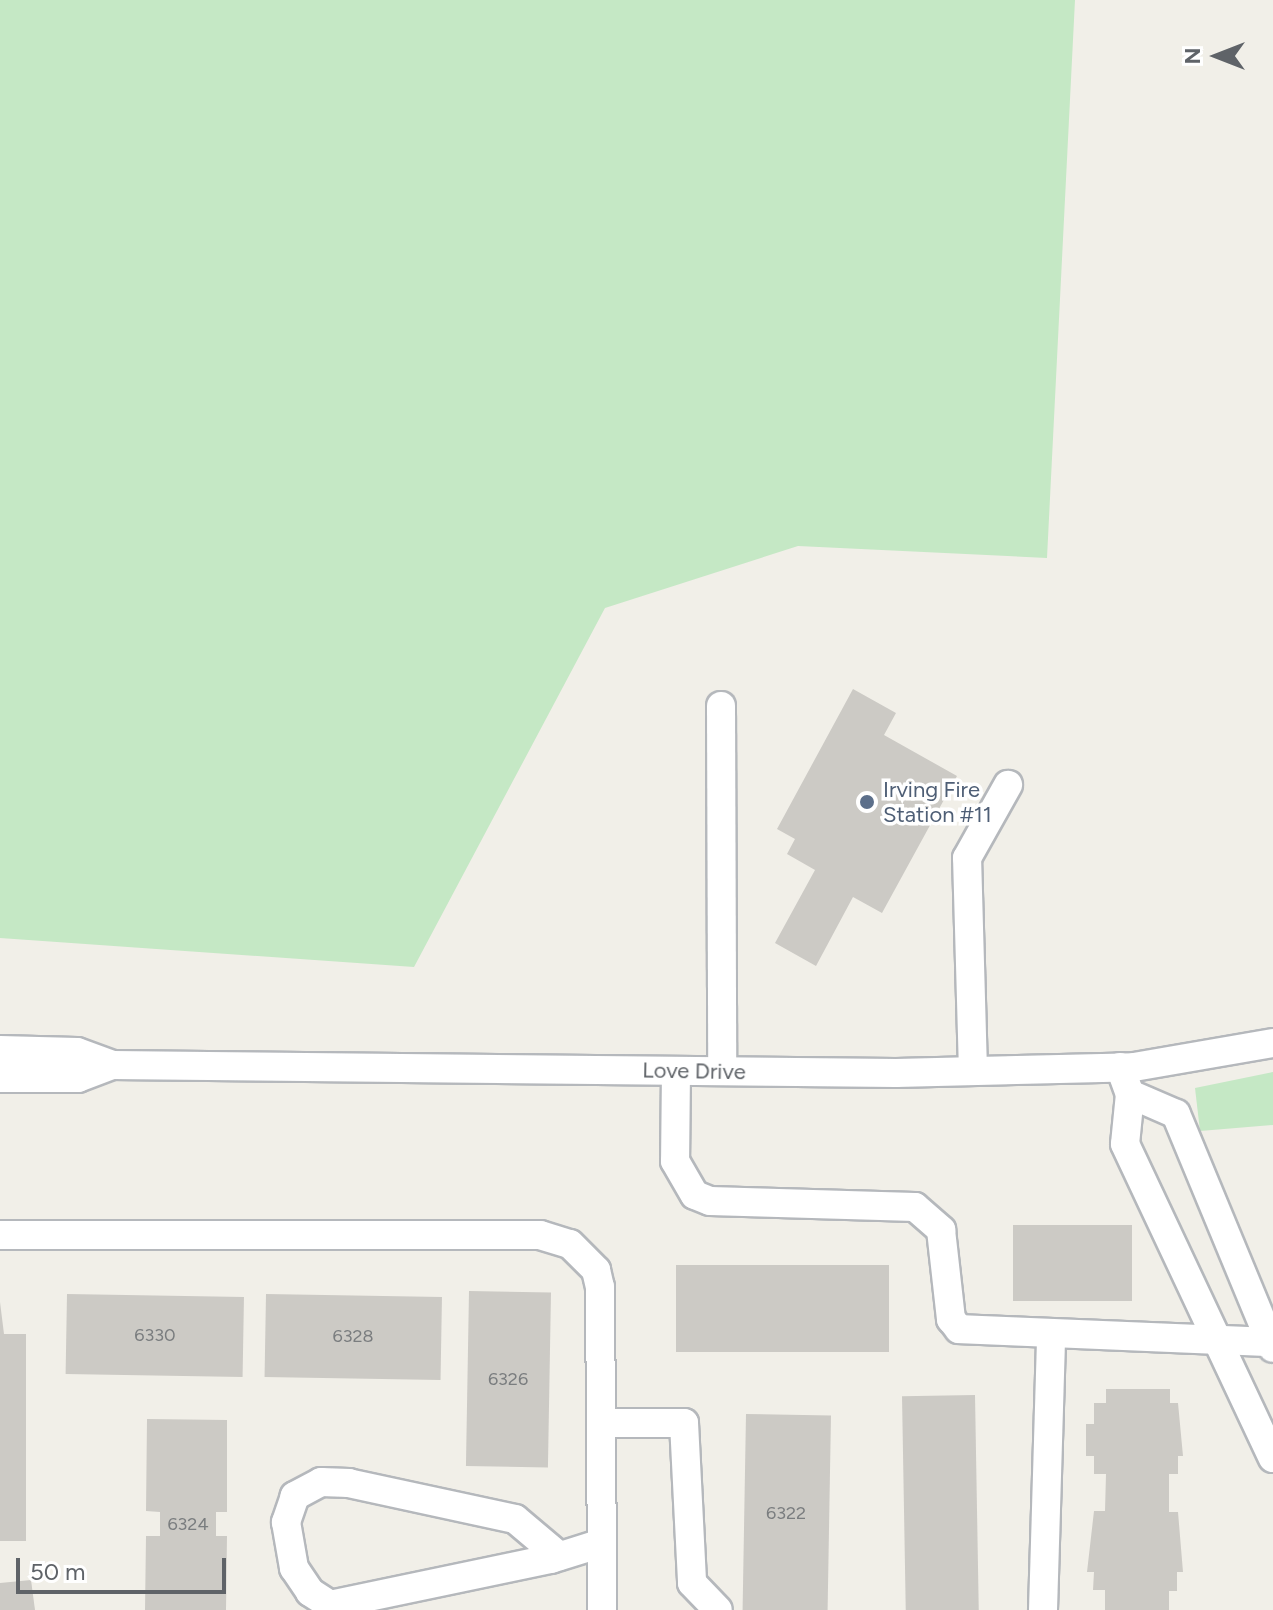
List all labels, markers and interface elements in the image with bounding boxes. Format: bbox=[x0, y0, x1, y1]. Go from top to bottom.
north arrow bbox=[1177, 16, 1257, 96]
text: N bbox=[1179, 48, 1206, 65]
place label: Irving Fire Station #11 bbox=[883, 776, 992, 828]
marker: Irving Fire Station #11 bbox=[858, 793, 876, 811]
street label: Love Drive bbox=[642, 1057, 746, 1085]
house number: 6330 bbox=[134, 1324, 176, 1346]
house number: 6328 bbox=[332, 1325, 374, 1347]
house number: 6326 bbox=[488, 1368, 528, 1390]
house number: 6322 bbox=[766, 1502, 806, 1524]
house number: 6324 bbox=[167, 1513, 209, 1535]
scale bar bbox=[20, 1542, 230, 1592]
text: 50 m bbox=[30, 1557, 86, 1586]

